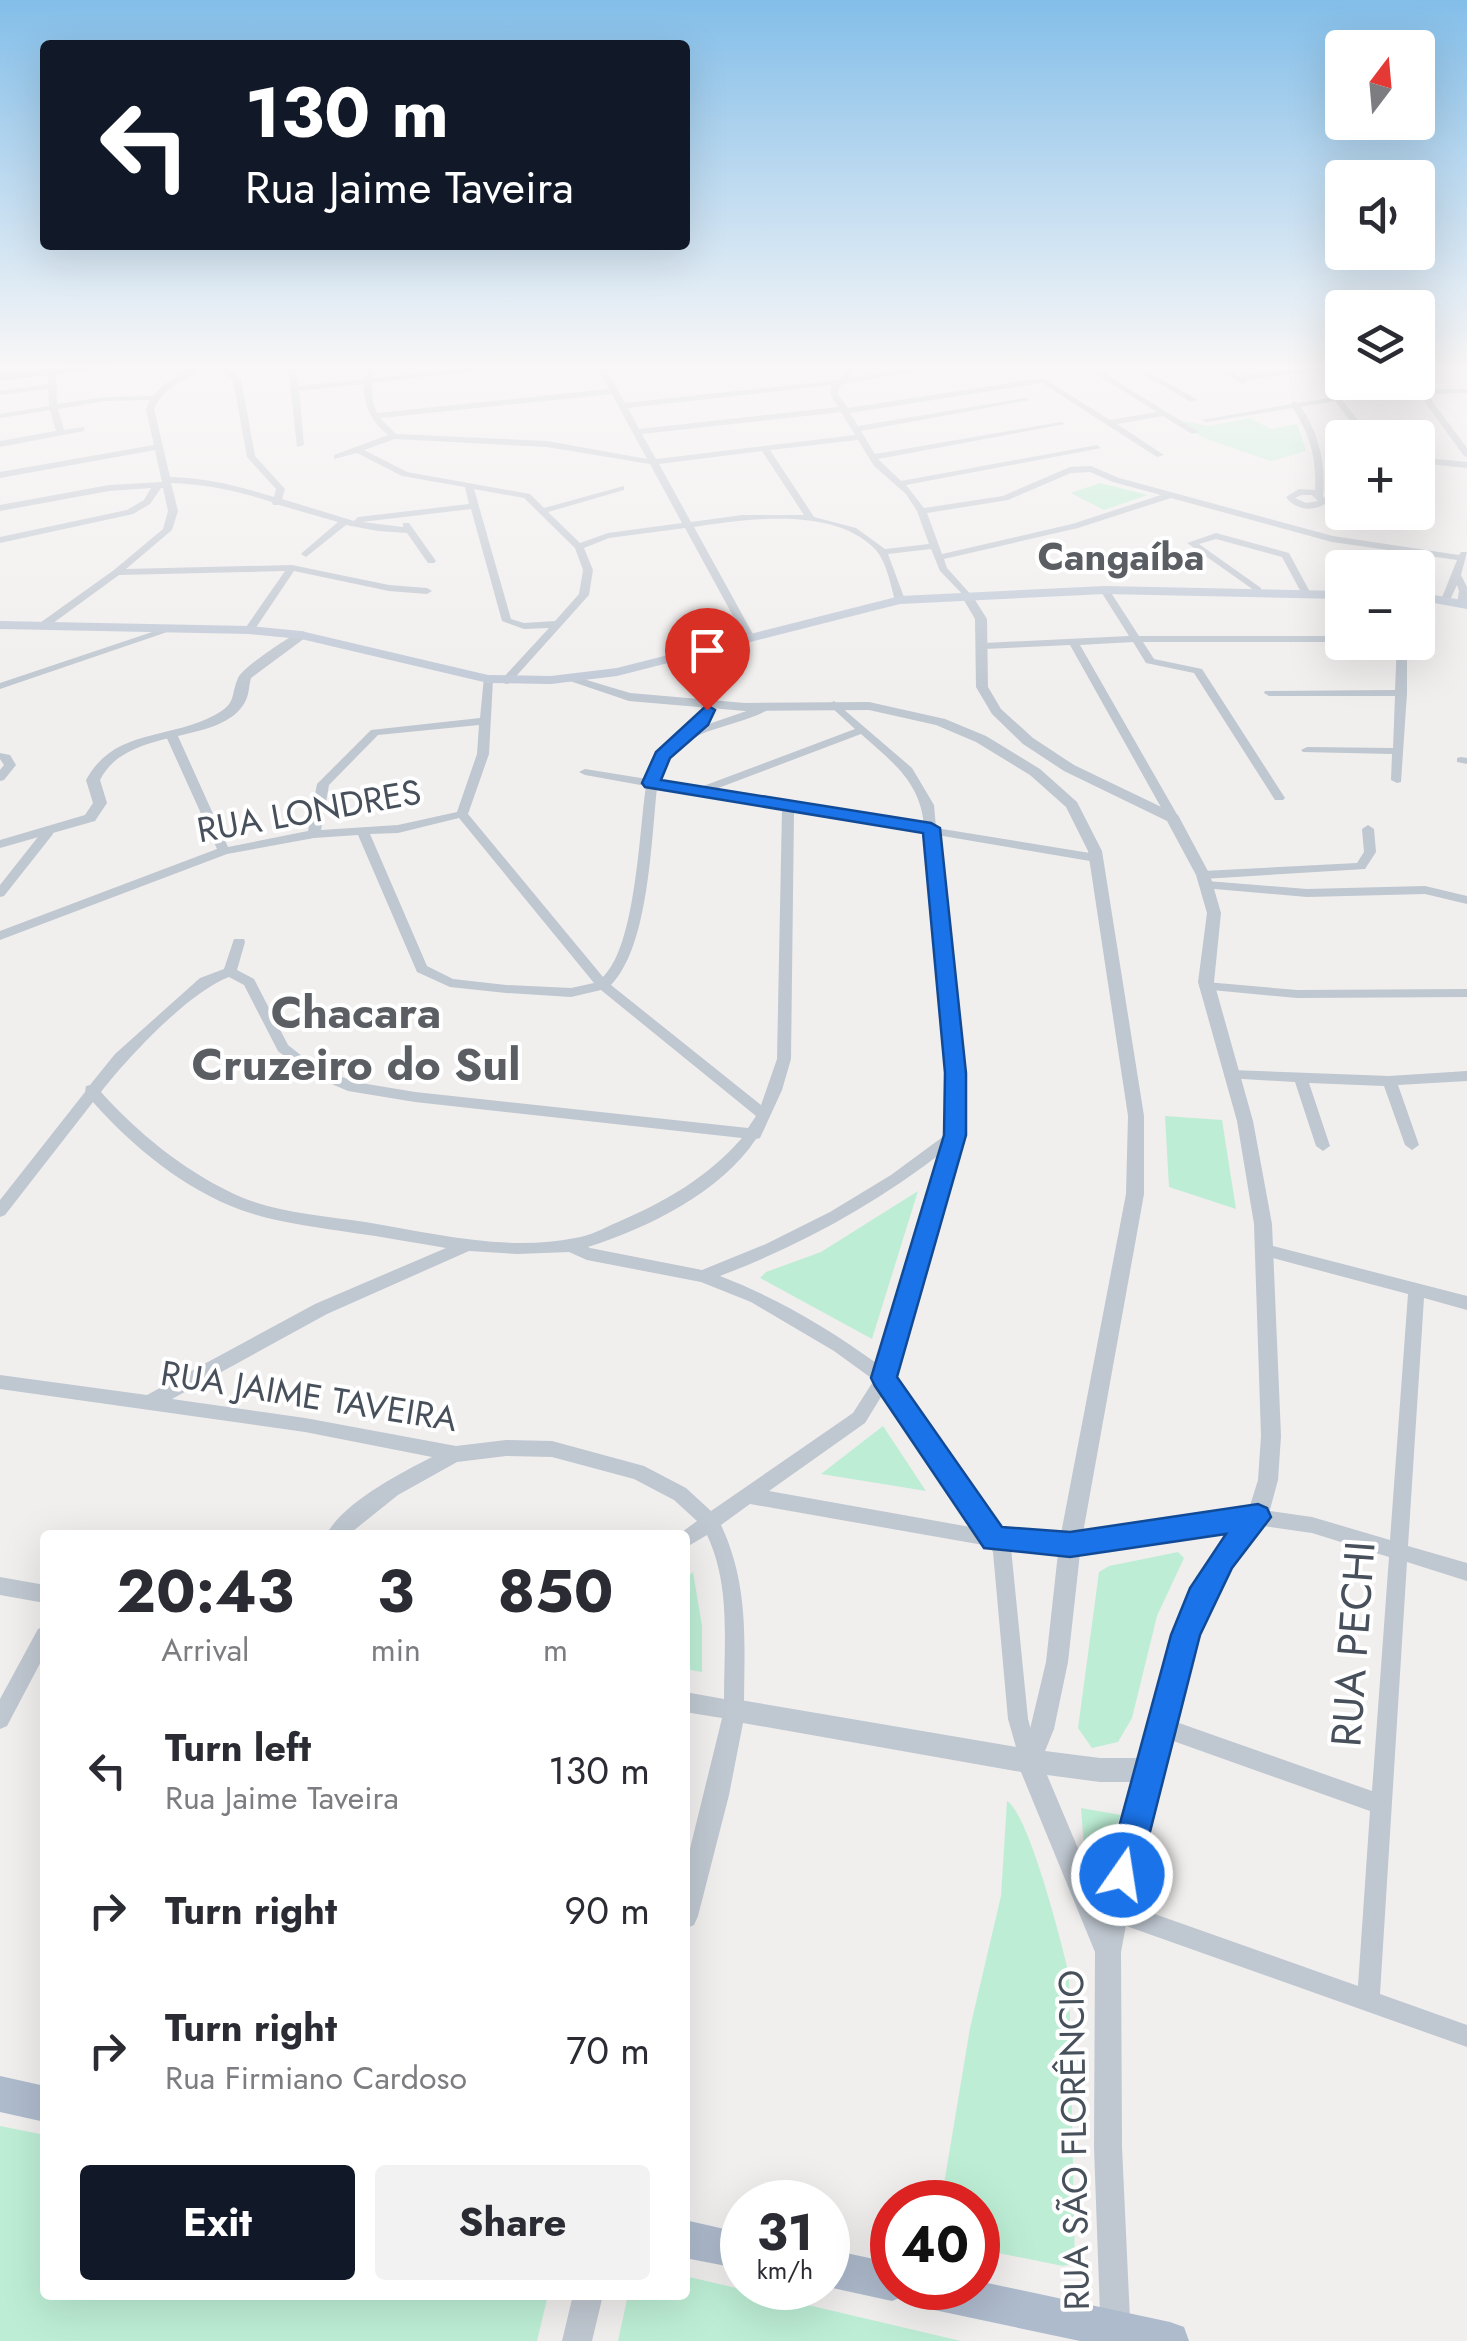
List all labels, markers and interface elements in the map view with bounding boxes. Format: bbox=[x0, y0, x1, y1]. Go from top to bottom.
north arrow bbox=[1325, 30, 1435, 140]
map controls bbox=[1325, 30, 1435, 660]
text: 130 m bbox=[245, 62, 449, 163]
icon: left bbox=[80, 80, 210, 210]
text: Rua Jaime Taveira bbox=[245, 155, 574, 220]
button: sound bbox=[1325, 160, 1435, 270]
button: layers bbox=[1325, 290, 1435, 400]
button: + bbox=[1325, 420, 1435, 530]
district label: Cangaíba bbox=[1037, 529, 1205, 584]
button: − bbox=[1325, 550, 1435, 660]
pin bbox=[665, 608, 750, 711]
icon: arrive bbox=[680, 623, 735, 678]
street label: RUA LONDRES bbox=[193, 767, 425, 855]
district label: Chacara Cruzeiro do Sul bbox=[192, 980, 520, 1097]
street label: RUA JAIME TAVEIRA bbox=[157, 1348, 461, 1444]
street label: RUA PECHI bbox=[1315, 1539, 1391, 1749]
text: 20:43 bbox=[117, 1548, 294, 1635]
text: 3 bbox=[377, 1548, 414, 1635]
text: 850 bbox=[497, 1548, 613, 1635]
text: Arrival bbox=[161, 1627, 249, 1673]
text: min bbox=[371, 1627, 421, 1673]
text: m bbox=[543, 1627, 568, 1673]
text: Turn left bbox=[165, 1720, 311, 1775]
icon: left bbox=[80, 1743, 135, 1798]
text: 130 m bbox=[548, 1743, 650, 1798]
text: Rua Jaime Taveira bbox=[165, 1775, 399, 1821]
position arrow bbox=[1070, 1823, 1174, 1927]
icon: right bbox=[80, 1883, 135, 1938]
text: Turn right bbox=[165, 1883, 337, 1938]
text: 90 m bbox=[564, 1883, 650, 1938]
street label: RUA SÃO FLORÊNCIO bbox=[1046, 1969, 1102, 2311]
text: Turn right bbox=[165, 2000, 337, 2055]
icon: right bbox=[80, 2023, 135, 2078]
text: 70 m bbox=[566, 2023, 650, 2078]
text: Rua Firmiano Cardoso bbox=[165, 2055, 467, 2101]
button: Exit bbox=[80, 2165, 355, 2280]
button: Share bbox=[375, 2165, 650, 2280]
speed limit sign: 40 bbox=[870, 2180, 1000, 2310]
text: 31 bbox=[757, 2196, 813, 2269]
text: km/h bbox=[757, 2252, 813, 2288]

